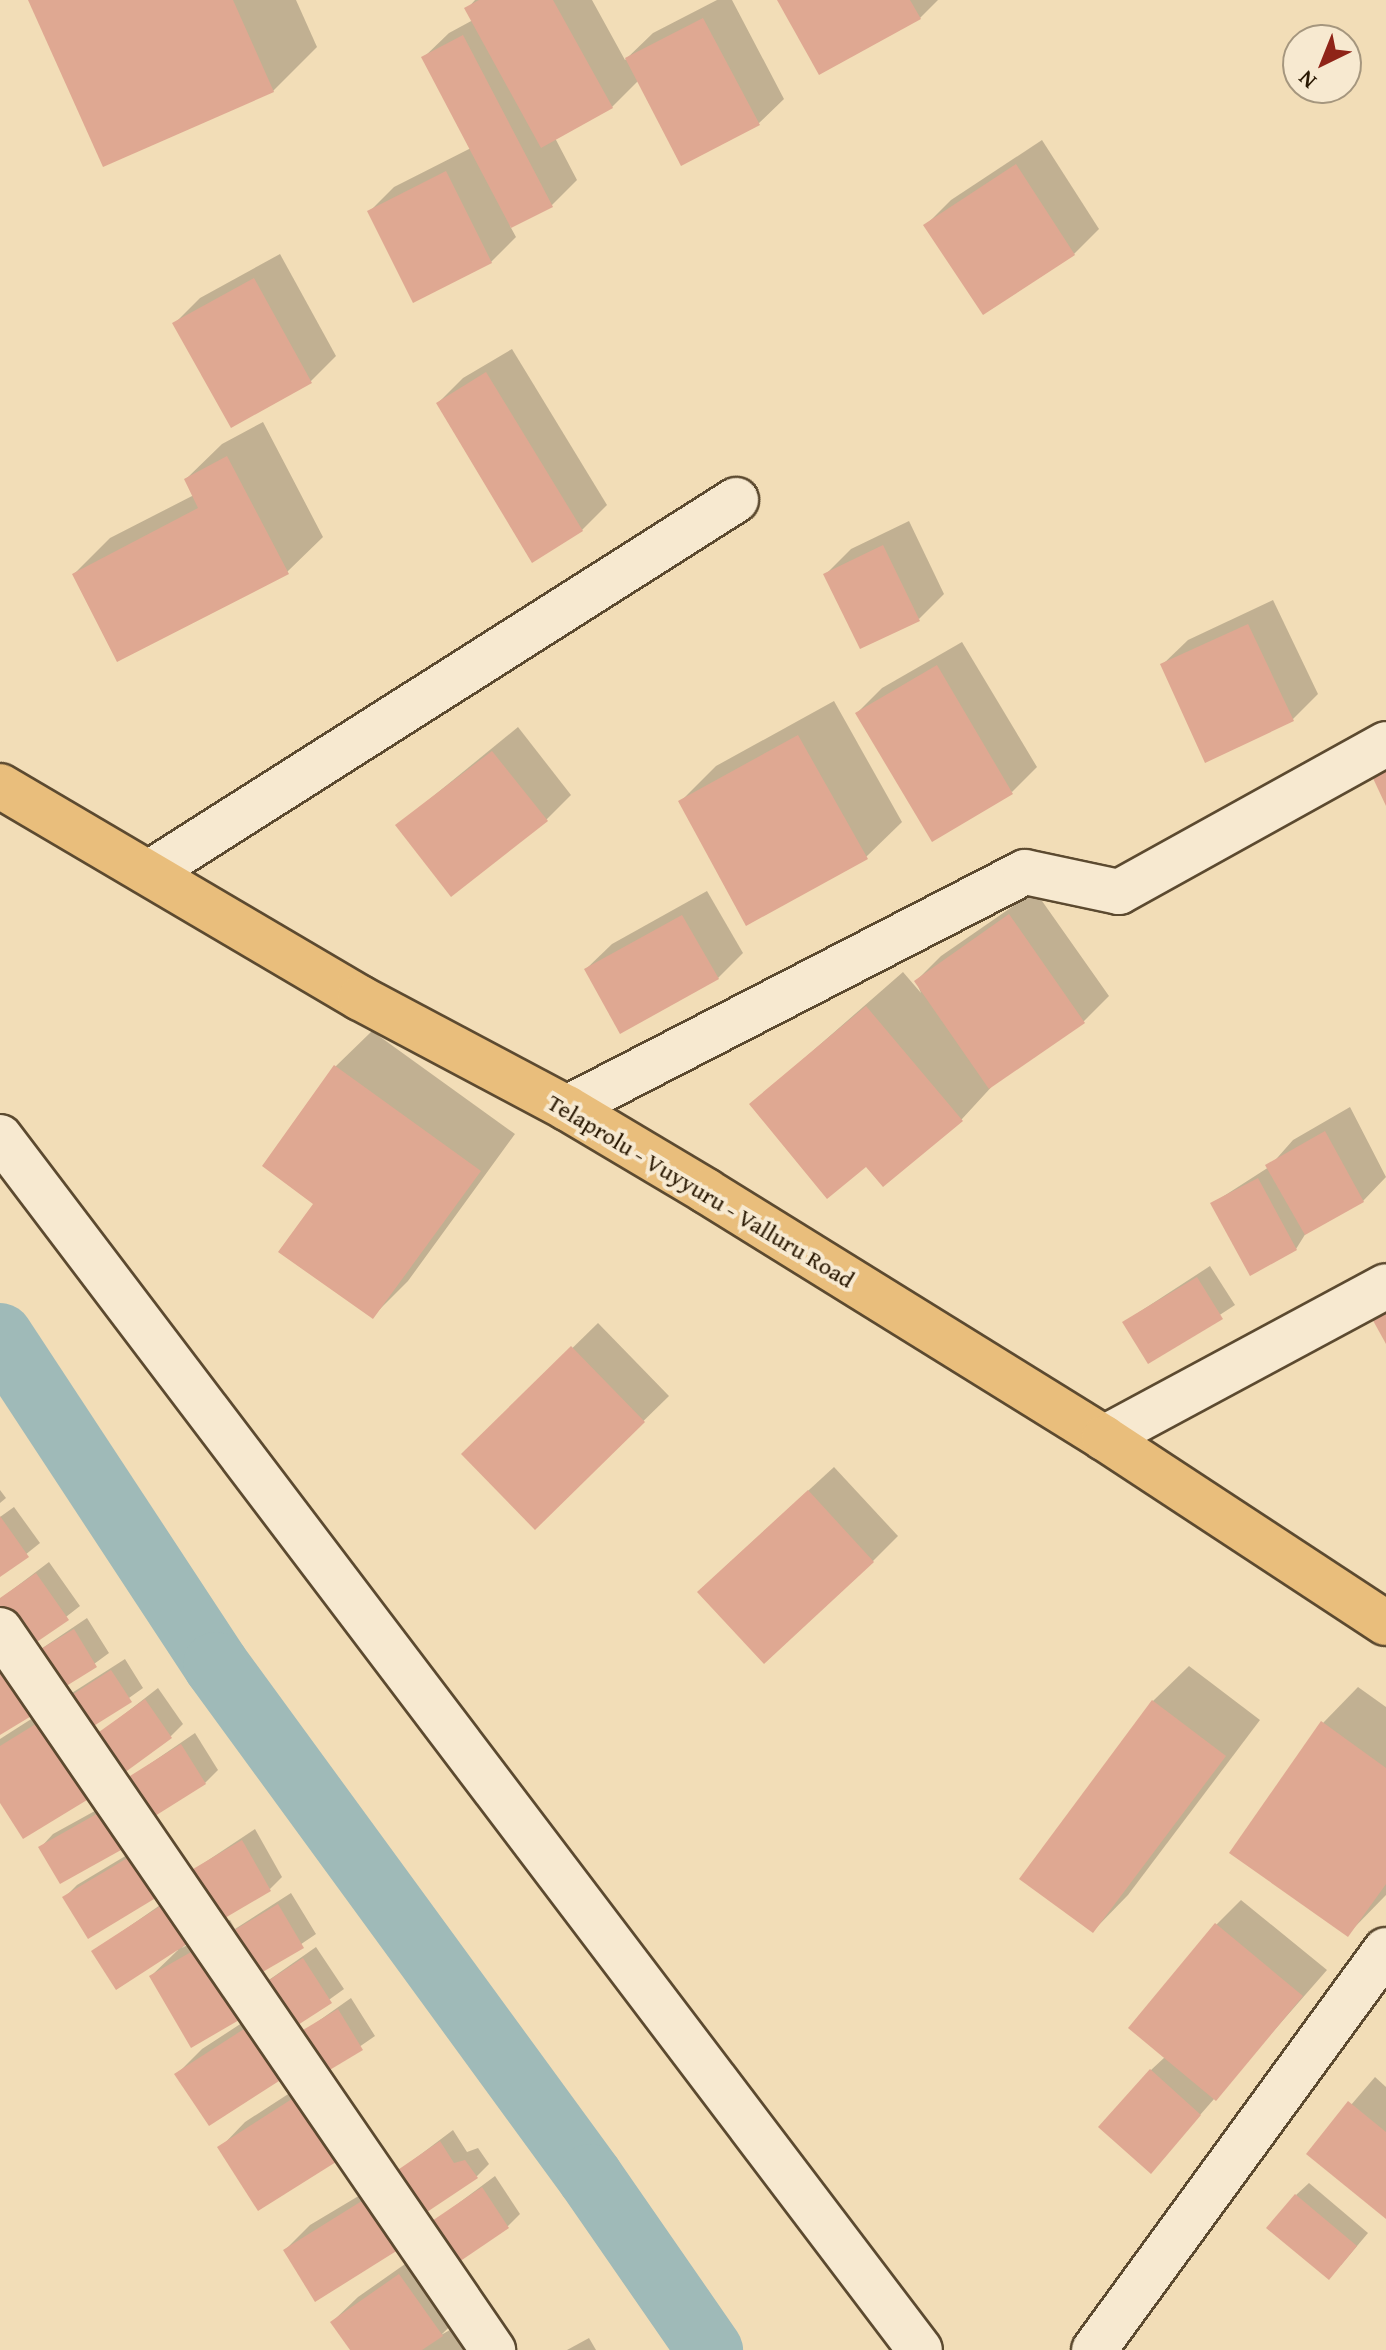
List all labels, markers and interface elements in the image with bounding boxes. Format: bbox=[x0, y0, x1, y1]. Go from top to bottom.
north arrow bbox=[1282, 24, 1362, 104]
text: N bbox=[1291, 63, 1323, 97]
street label: Telaprolu - Vuyyuru - Valluru Road bbox=[542, 1088, 860, 1294]

